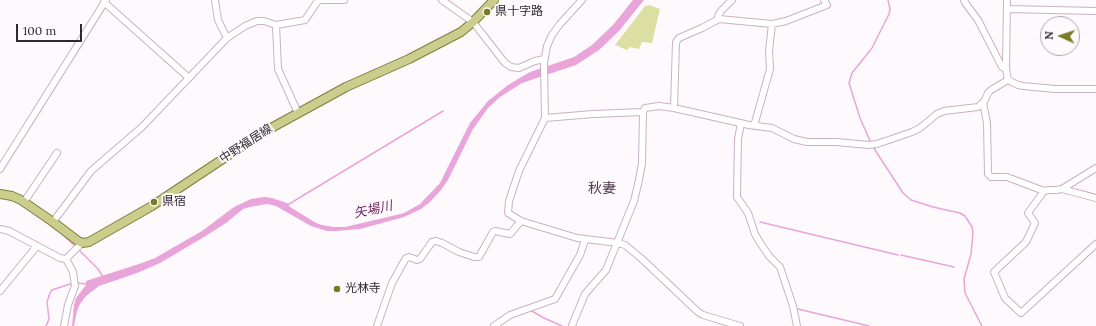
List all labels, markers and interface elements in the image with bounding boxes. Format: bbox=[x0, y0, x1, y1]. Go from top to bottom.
place label: 県十字路 bbox=[495, 5, 543, 19]
marker: 県十字路 bbox=[482, 7, 492, 17]
scale bar bbox=[18, 16, 84, 42]
north arrow bbox=[1040, 16, 1080, 56]
text: 100 m bbox=[23, 23, 56, 38]
text: N bbox=[1042, 31, 1056, 40]
street label: 中野福居線 bbox=[217, 122, 275, 166]
district label: 秋妻 bbox=[588, 181, 616, 197]
place label: 県宿 bbox=[162, 195, 186, 209]
marker: 県宿 bbox=[149, 197, 159, 207]
water label: 矢場川 bbox=[352, 198, 394, 222]
place label: 光林寺 bbox=[345, 282, 381, 296]
marker: 光林寺 bbox=[332, 284, 342, 294]

